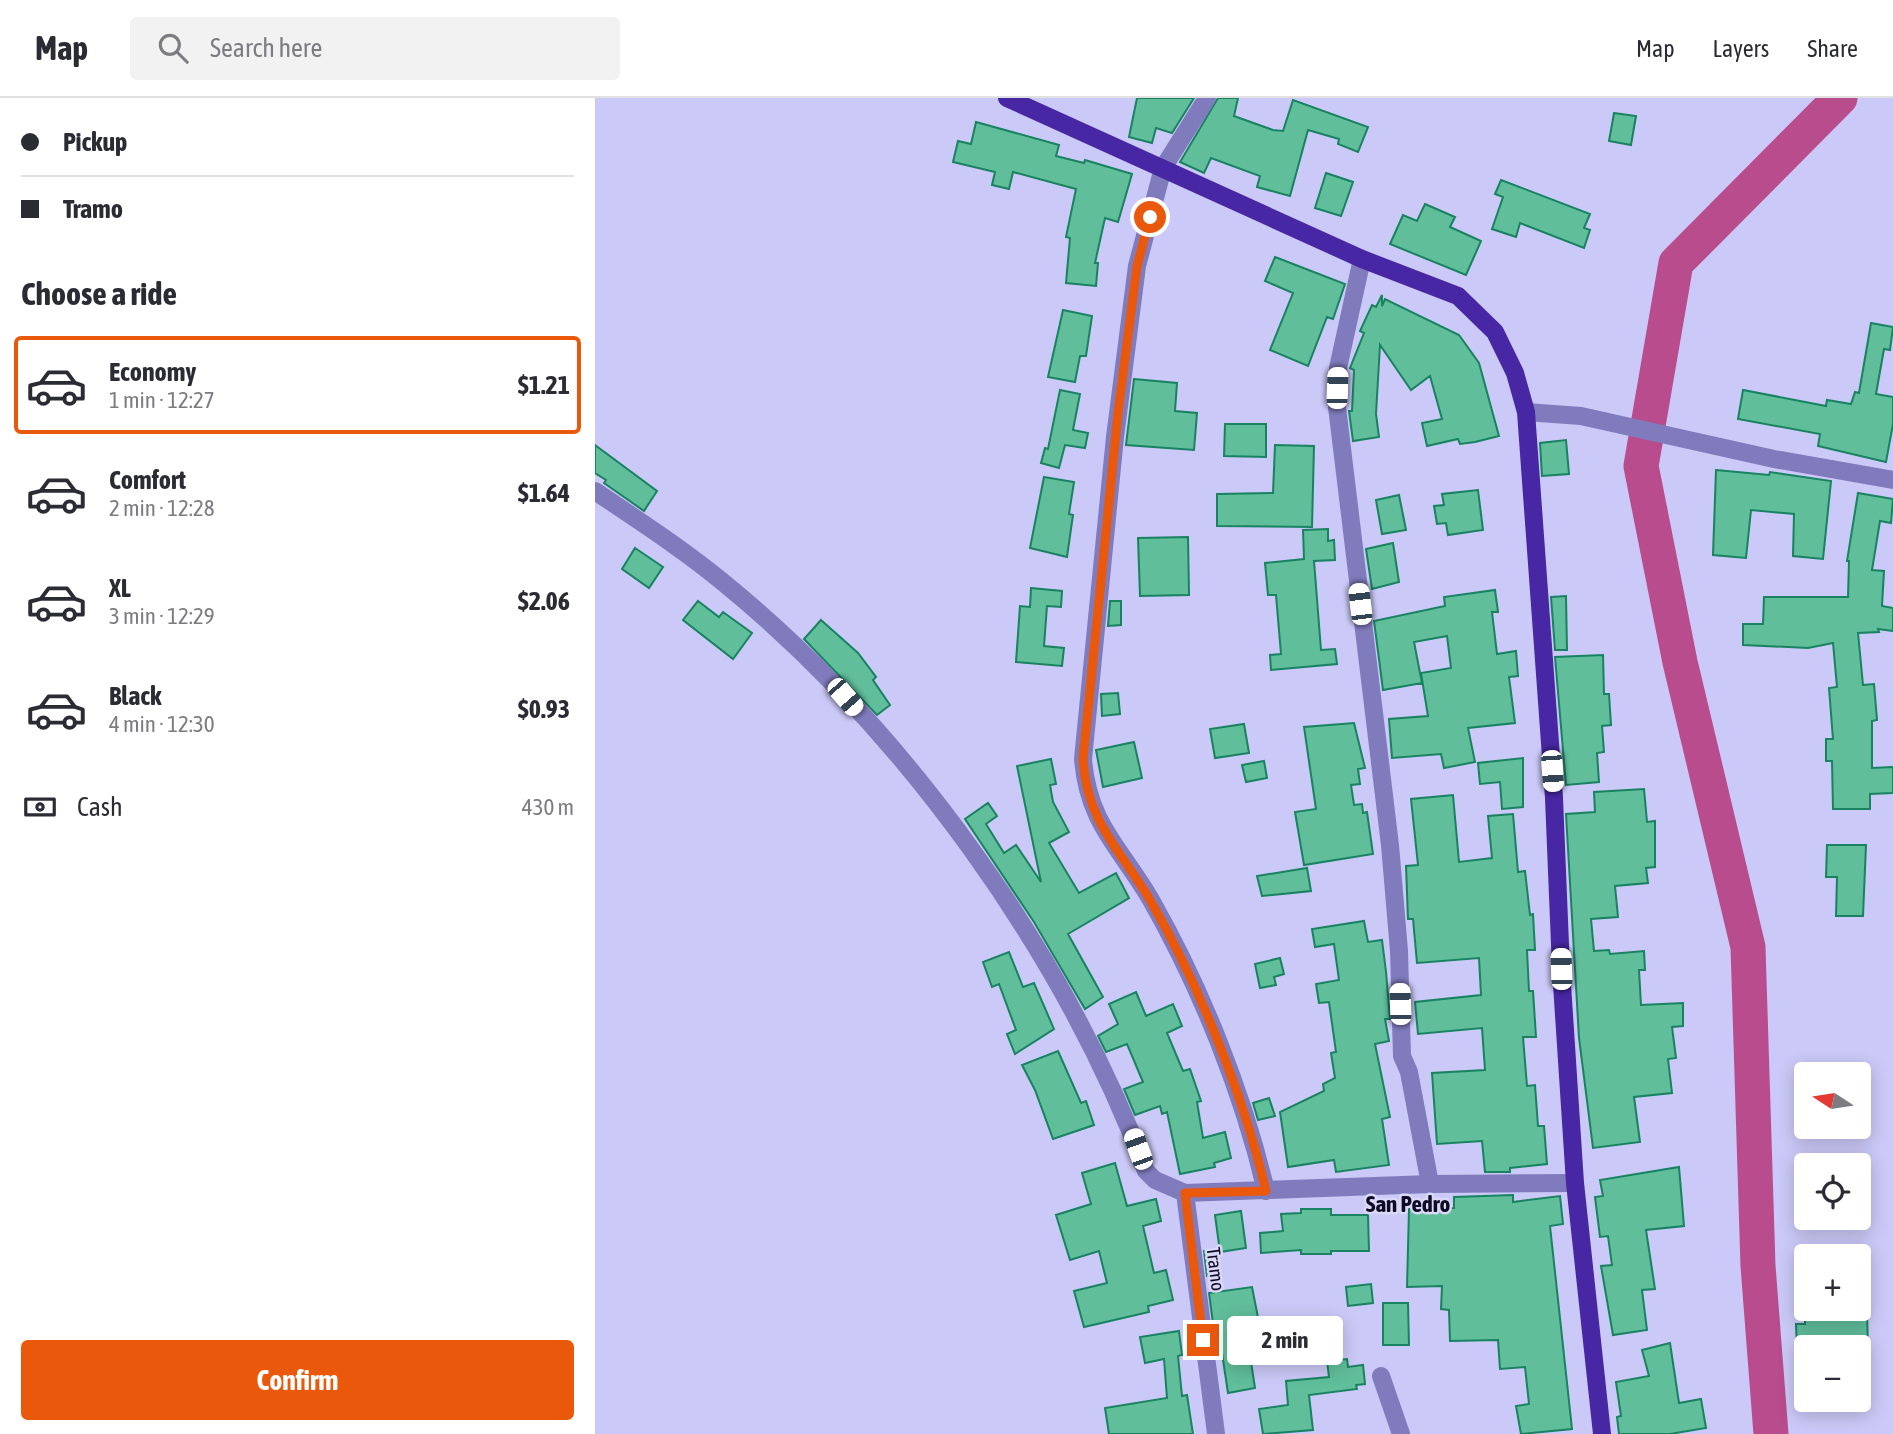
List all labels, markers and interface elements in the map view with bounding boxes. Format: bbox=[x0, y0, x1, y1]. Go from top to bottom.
search box bbox=[130, 17, 620, 80]
text: Map bbox=[35, 29, 88, 67]
icon: search bbox=[154, 29, 192, 67]
text: Search here bbox=[210, 33, 322, 63]
text: Map bbox=[1636, 35, 1675, 62]
text: Layers bbox=[1713, 35, 1769, 62]
text: Share bbox=[1807, 35, 1858, 62]
text: Pickup bbox=[63, 127, 127, 157]
text: Tramo bbox=[63, 194, 123, 224]
route start bbox=[1134, 201, 1166, 233]
text: Choose a ride bbox=[21, 275, 177, 312]
icon: car bbox=[25, 354, 88, 417]
text: Economy bbox=[109, 357, 196, 387]
car bbox=[1326, 367, 1349, 409]
text: $1.21 bbox=[518, 370, 570, 400]
text: 1 min · 12:27 bbox=[109, 387, 215, 413]
icon: car bbox=[25, 462, 88, 525]
text: Comfort bbox=[109, 465, 186, 495]
text: $1.64 bbox=[518, 478, 570, 508]
text: 2 min · 12:28 bbox=[109, 495, 215, 521]
icon: car bbox=[25, 570, 88, 633]
text: XL bbox=[109, 573, 131, 603]
car bbox=[1348, 582, 1373, 626]
text: $2.06 bbox=[518, 586, 570, 616]
text: 3 min · 12:29 bbox=[109, 603, 215, 629]
car bbox=[824, 674, 867, 720]
icon: car bbox=[25, 678, 88, 741]
text: Black bbox=[109, 681, 161, 711]
text: $0.93 bbox=[518, 694, 570, 724]
text: 4 min · 12:30 bbox=[109, 711, 215, 737]
car bbox=[1541, 749, 1564, 793]
icon: cash bbox=[21, 788, 59, 826]
text: Cash bbox=[77, 792, 123, 822]
text: 430 m bbox=[522, 794, 574, 820]
car bbox=[1550, 948, 1573, 990]
car bbox=[1389, 983, 1412, 1025]
north arrow bbox=[1794, 1062, 1871, 1139]
map controls bbox=[1794, 1062, 1871, 1412]
car bbox=[1121, 1126, 1156, 1172]
button: locate bbox=[1794, 1153, 1871, 1230]
district label: San Pedro bbox=[1366, 1191, 1450, 1217]
button: + bbox=[1794, 1244, 1871, 1321]
street label: Tramo bbox=[1202, 1246, 1230, 1292]
callout: 2 min bbox=[1227, 1316, 1343, 1364]
route end bbox=[1187, 1324, 1219, 1356]
text: 2 min bbox=[1262, 1327, 1308, 1353]
button: − bbox=[1794, 1335, 1871, 1412]
button: Confirm bbox=[21, 1340, 574, 1420]

